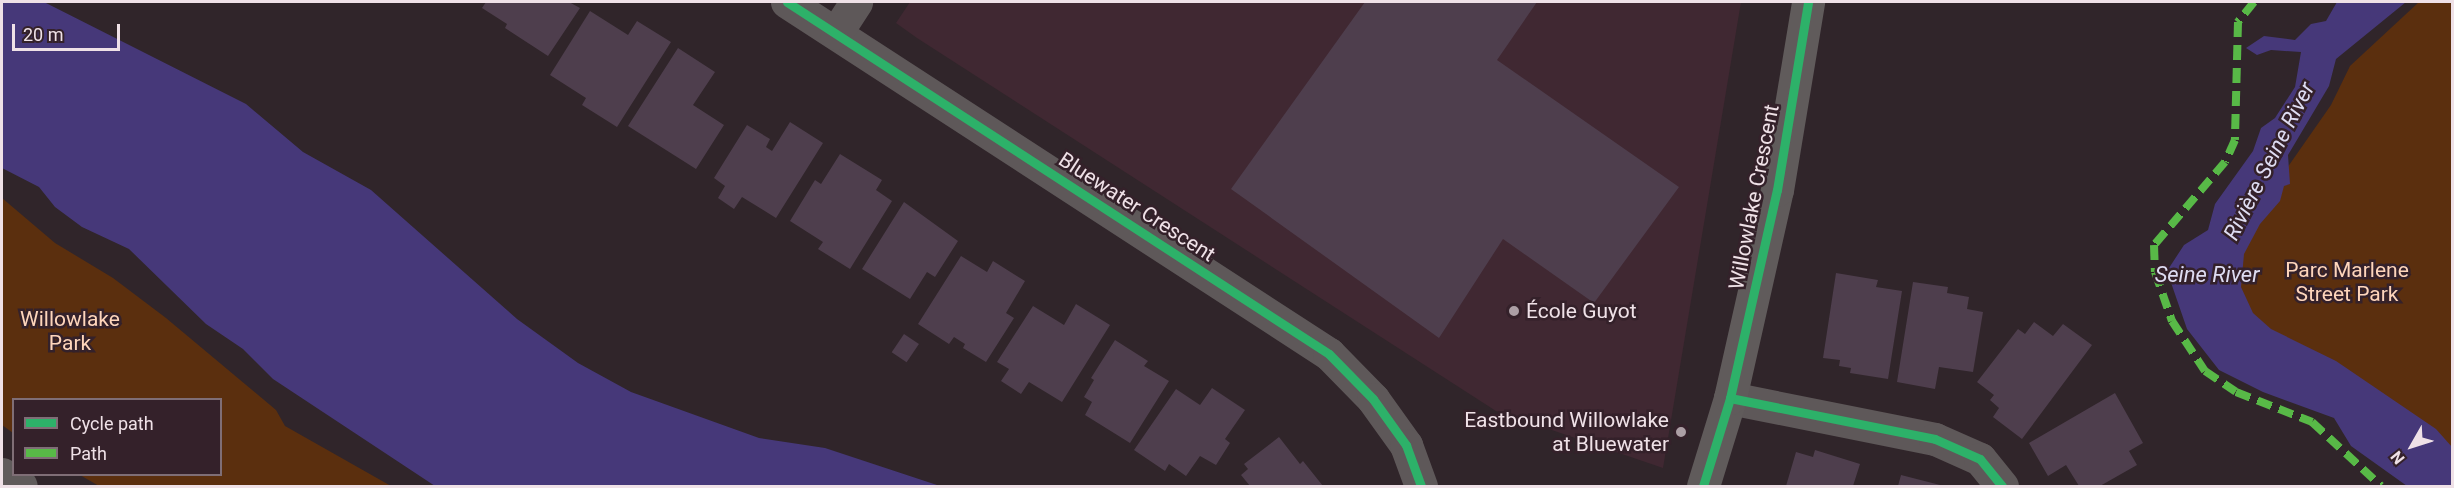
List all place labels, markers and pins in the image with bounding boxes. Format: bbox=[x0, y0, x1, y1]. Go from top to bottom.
place label: École Guyot bbox=[1526, 298, 1637, 324]
marker: École Guyot bbox=[1507, 304, 1521, 318]
place label: Eastbound Willowlake at Bluewater bbox=[1464, 407, 1669, 457]
marker: Eastbound Willowlake at Bluewater bbox=[1674, 425, 1688, 439]

